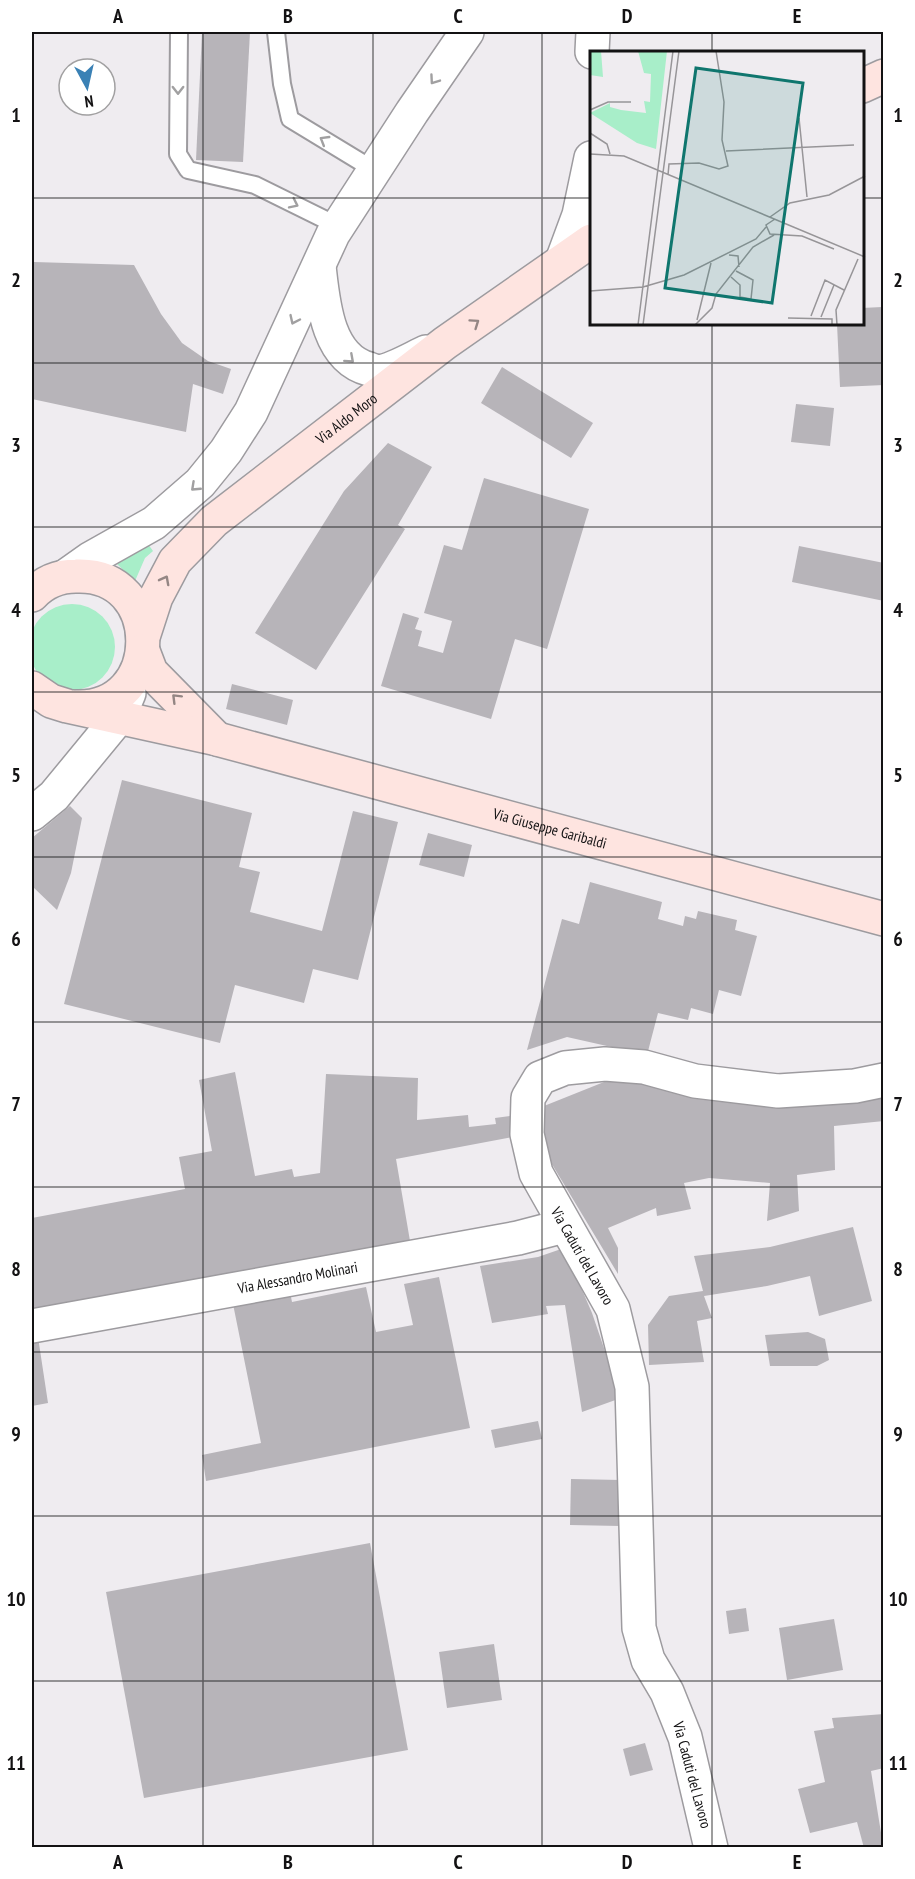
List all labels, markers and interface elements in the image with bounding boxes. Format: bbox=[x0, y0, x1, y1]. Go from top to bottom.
text: A bbox=[112, 3, 124, 29]
text: B bbox=[283, 3, 293, 29]
text: C bbox=[453, 3, 463, 29]
text: D bbox=[622, 3, 633, 29]
text: E bbox=[793, 3, 801, 29]
inset map bbox=[590, 51, 864, 326]
north arrow bbox=[57, 57, 117, 117]
one-way arrow bbox=[430, 73, 441, 84]
one-way arrow bbox=[172, 85, 185, 94]
text: N bbox=[83, 91, 95, 112]
text: 1 bbox=[11, 102, 21, 128]
text: 1 bbox=[893, 102, 903, 128]
one-way arrow bbox=[320, 135, 330, 147]
one-way arrow bbox=[287, 197, 298, 209]
text: 2 bbox=[11, 267, 21, 293]
text: 2 bbox=[893, 267, 903, 293]
one-way arrow bbox=[289, 313, 301, 324]
one-way arrow bbox=[468, 319, 479, 330]
one-way arrow bbox=[343, 351, 354, 362]
street label: Via Aldo Moro bbox=[311, 389, 381, 449]
text: 3 bbox=[11, 432, 21, 458]
text: 3 bbox=[893, 432, 903, 458]
one-way arrow bbox=[191, 479, 202, 490]
one-way arrow bbox=[158, 576, 169, 586]
text: 4 bbox=[11, 597, 21, 623]
text: 4 bbox=[893, 597, 903, 623]
one-way arrow bbox=[172, 695, 183, 706]
text: 5 bbox=[11, 762, 21, 788]
text: 5 bbox=[893, 762, 903, 788]
street label: Via Giuseppe Garibaldi bbox=[490, 804, 609, 853]
text: 6 bbox=[11, 926, 21, 952]
text: 6 bbox=[893, 926, 903, 952]
text: 7 bbox=[11, 1091, 21, 1117]
text: 7 bbox=[893, 1091, 903, 1117]
street label: Via Caduti del Lavoro bbox=[546, 1203, 618, 1308]
text: 8 bbox=[11, 1256, 21, 1282]
text: 8 bbox=[893, 1256, 903, 1282]
street label: Via Alessandro Molinari bbox=[235, 1257, 359, 1298]
text: 9 bbox=[11, 1421, 21, 1447]
text: 9 bbox=[893, 1421, 903, 1447]
text: 10 bbox=[6, 1586, 26, 1612]
text: 10 bbox=[888, 1586, 908, 1612]
street label: Via Caduti del Lavoro bbox=[669, 1718, 716, 1830]
text: 11 bbox=[6, 1750, 26, 1776]
text: 11 bbox=[888, 1750, 908, 1776]
text: A bbox=[112, 1849, 124, 1875]
text: B bbox=[283, 1849, 293, 1875]
text: C bbox=[453, 1849, 463, 1875]
text: D bbox=[622, 1849, 633, 1875]
text: E bbox=[793, 1849, 801, 1875]

